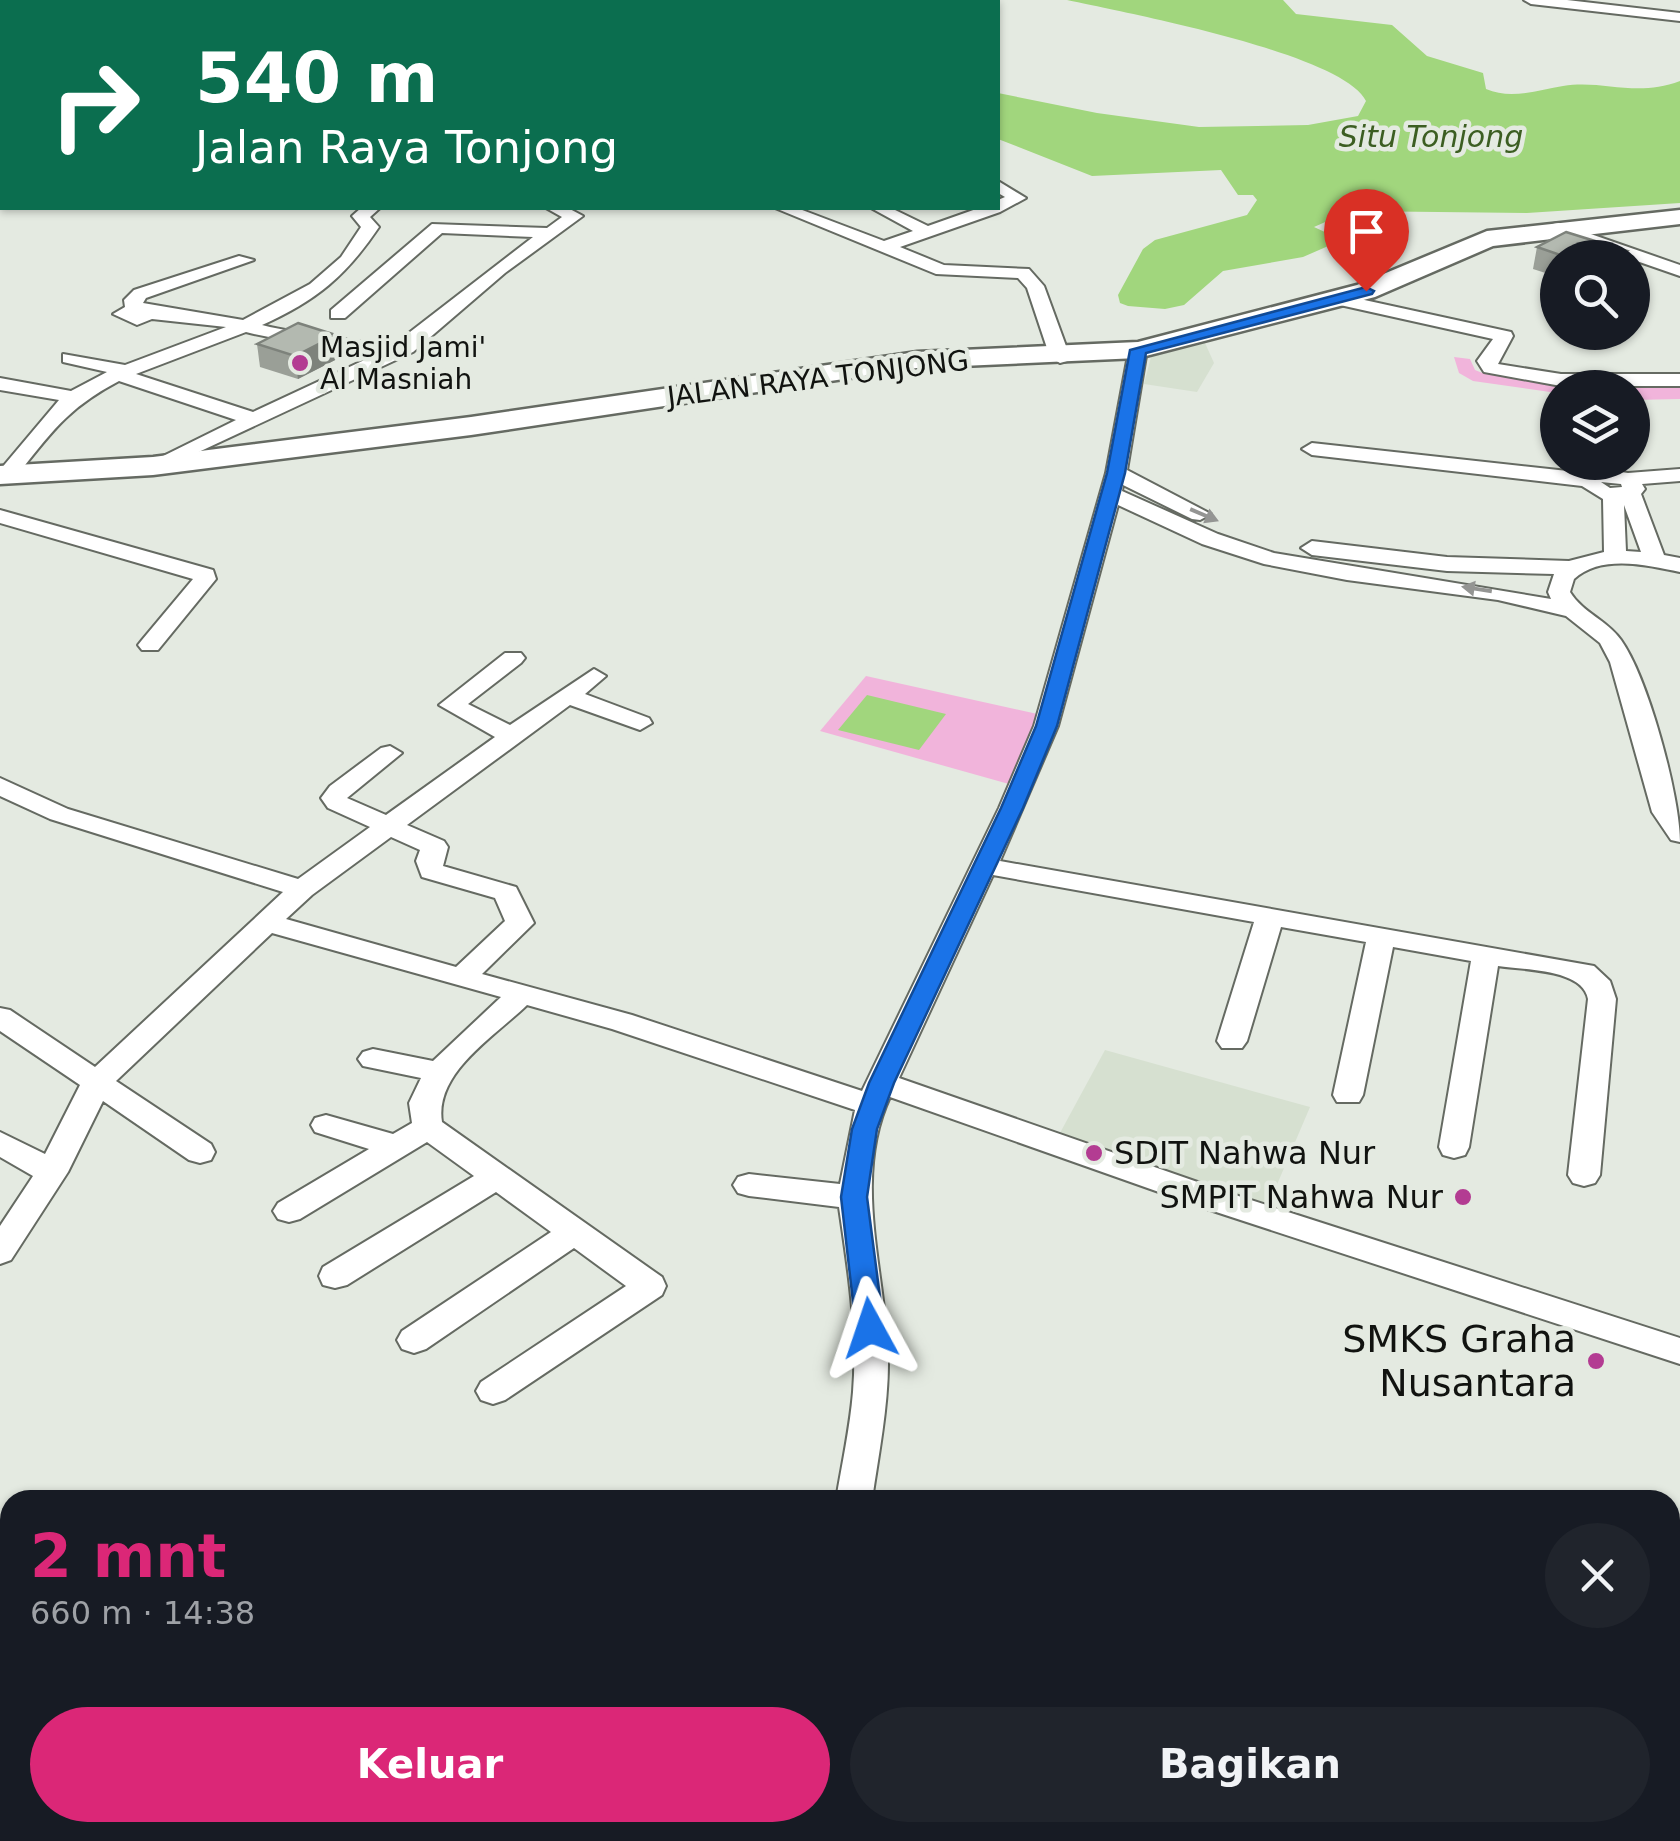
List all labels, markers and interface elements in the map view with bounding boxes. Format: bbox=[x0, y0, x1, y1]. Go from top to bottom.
text: 540 m bbox=[195, 37, 438, 119]
icon: right bbox=[30, 40, 160, 170]
water label: Situ Tonjong bbox=[1339, 119, 1523, 154]
text: Jalan Raya Tonjong bbox=[195, 121, 618, 174]
pin bbox=[1324, 189, 1409, 292]
icon: arrive bbox=[1339, 204, 1394, 259]
map controls bbox=[1540, 240, 1650, 480]
button: search bbox=[1540, 240, 1650, 350]
place label: Masjid Jami' Al Masniah bbox=[320, 331, 486, 396]
street label: JALAN RAYA TONJONG bbox=[663, 344, 971, 414]
marker: Masjid Jami' Al Masniah bbox=[289, 352, 311, 374]
button: layers bbox=[1540, 370, 1650, 480]
one-way arrow bbox=[1189, 507, 1219, 523]
one-way arrow bbox=[1461, 581, 1493, 597]
place label: SDIT Nahwa Nur bbox=[1114, 1134, 1376, 1172]
marker: SDIT Nahwa Nur bbox=[1083, 1142, 1105, 1164]
place label: SMPIT Nahwa Nur bbox=[1159, 1178, 1444, 1216]
marker: SMPIT Nahwa Nur bbox=[1452, 1186, 1474, 1208]
position arrow bbox=[818, 1276, 922, 1380]
place label: SMKS Graha Nusantara bbox=[1342, 1317, 1576, 1405]
marker: SMKS Graha Nusantara bbox=[1585, 1350, 1607, 1372]
text: 2 mnt bbox=[30, 1521, 227, 1591]
button: close bbox=[1545, 1523, 1650, 1628]
text: 660 m · 14:38 bbox=[30, 1594, 255, 1632]
button: Keluar bbox=[30, 1707, 830, 1822]
button: Bagikan bbox=[850, 1707, 1650, 1822]

